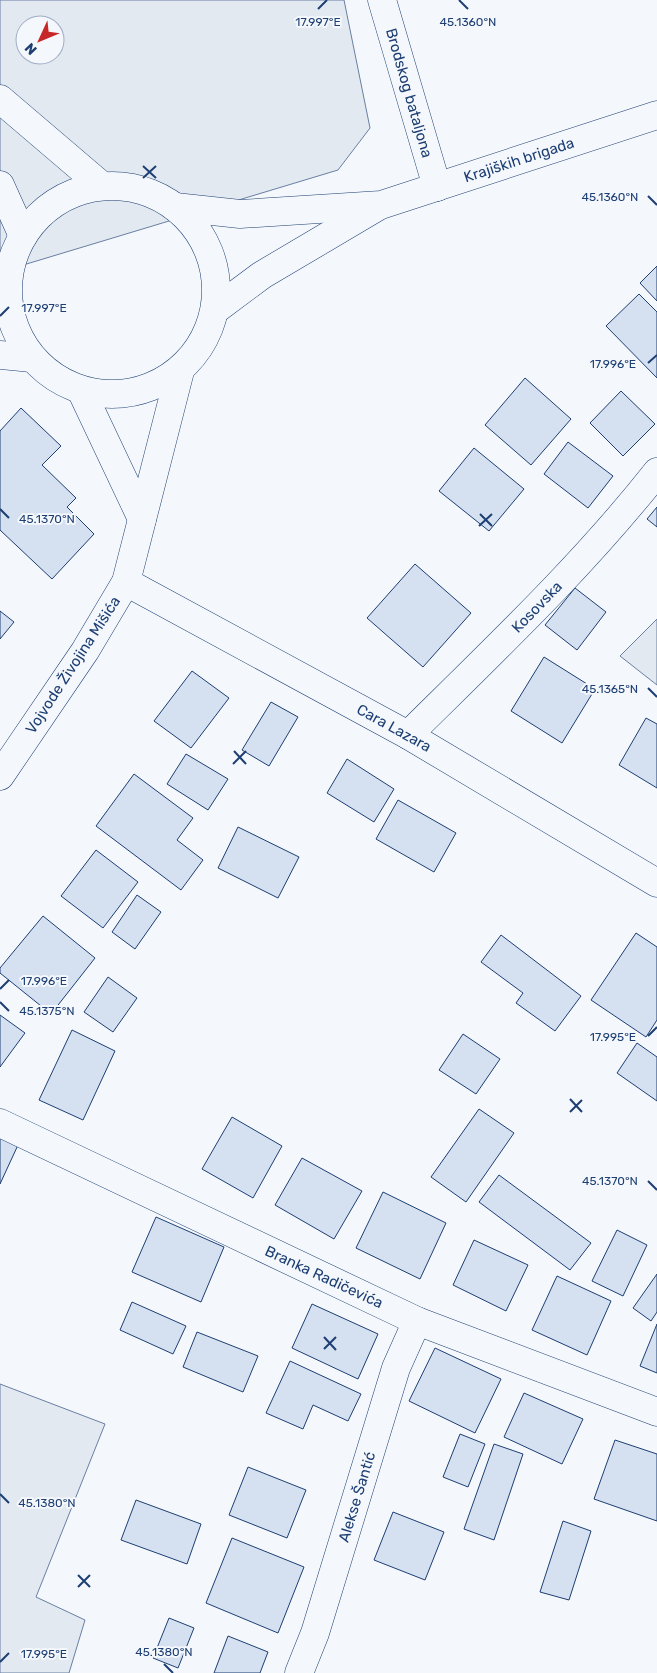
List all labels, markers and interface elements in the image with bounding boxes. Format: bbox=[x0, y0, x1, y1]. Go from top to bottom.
north arrow bbox=[15, 15, 65, 65]
text: 17.997°E bbox=[295, 15, 341, 29]
text: 45.1360°N bbox=[440, 15, 496, 29]
street label: Brodskog bataljona bbox=[382, 26, 436, 160]
text: N bbox=[21, 39, 41, 58]
street label: Krajiških brigada bbox=[462, 134, 576, 186]
text: 45.1360°N bbox=[582, 190, 638, 204]
text: 17.997°E bbox=[21, 301, 67, 315]
text: 17.996°E bbox=[590, 357, 636, 371]
text: 45.1370°N bbox=[19, 512, 75, 526]
street label: Kosovska bbox=[508, 577, 566, 637]
street label: Vojvode Živojina Mišića bbox=[22, 593, 124, 737]
text: 45.1365°N bbox=[582, 682, 638, 696]
street label: Cara Lazara bbox=[354, 700, 434, 756]
text: 17.996°E bbox=[21, 974, 67, 988]
text: 45.1375°N bbox=[19, 1004, 75, 1018]
text: 17.995°E bbox=[590, 1030, 636, 1044]
text: 45.1370°N bbox=[582, 1174, 638, 1188]
street label: Branka Radičevića bbox=[262, 1242, 386, 1312]
street label: Alekse Šantić bbox=[335, 1450, 379, 1544]
text: 45.1380°N bbox=[18, 1496, 76, 1510]
text: 45.1380°N bbox=[135, 1645, 193, 1659]
text: 17.995°E bbox=[21, 1647, 67, 1661]

